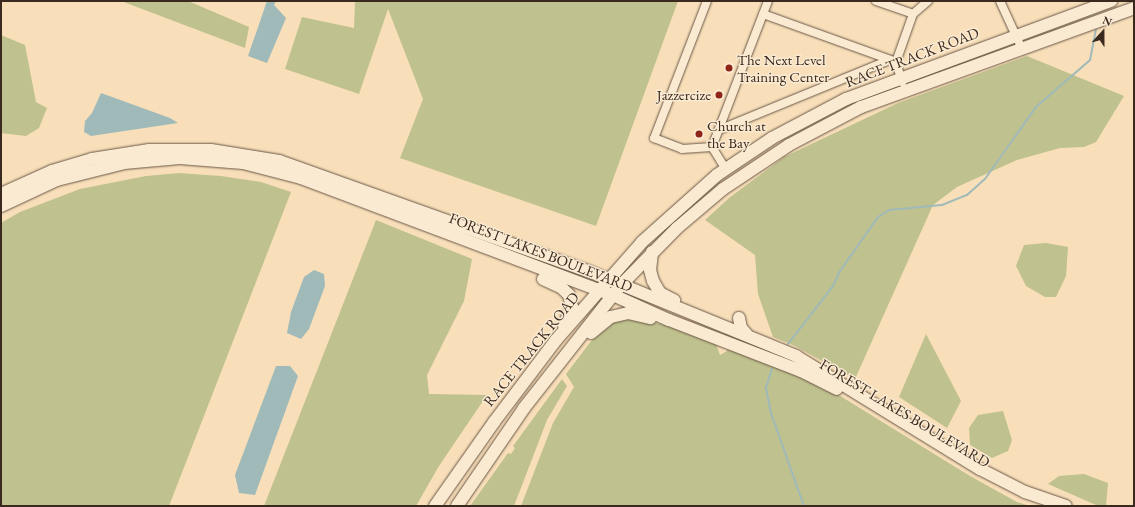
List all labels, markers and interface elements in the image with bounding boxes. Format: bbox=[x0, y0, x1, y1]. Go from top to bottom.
north arrow bbox=[1083, 12, 1123, 52]
text: N bbox=[1101, 13, 1114, 29]
street label: RACE TRACK ROAD bbox=[843, 23, 981, 91]
place label: The Next Level Training Center bbox=[737, 50, 829, 85]
marker: The Next Level Training Center bbox=[724, 63, 734, 73]
place label: Jazzercize bbox=[657, 86, 711, 104]
marker: Jazzercize bbox=[714, 90, 724, 100]
place label: Church at the Bay bbox=[707, 116, 766, 151]
marker: Church at the Bay bbox=[694, 129, 704, 139]
street label: FOREST LAKES BOULEVARD bbox=[447, 209, 635, 295]
street label: RACE TRACK ROAD bbox=[479, 288, 583, 410]
street label: FOREST LAKES BOULEVARD bbox=[817, 355, 993, 471]

